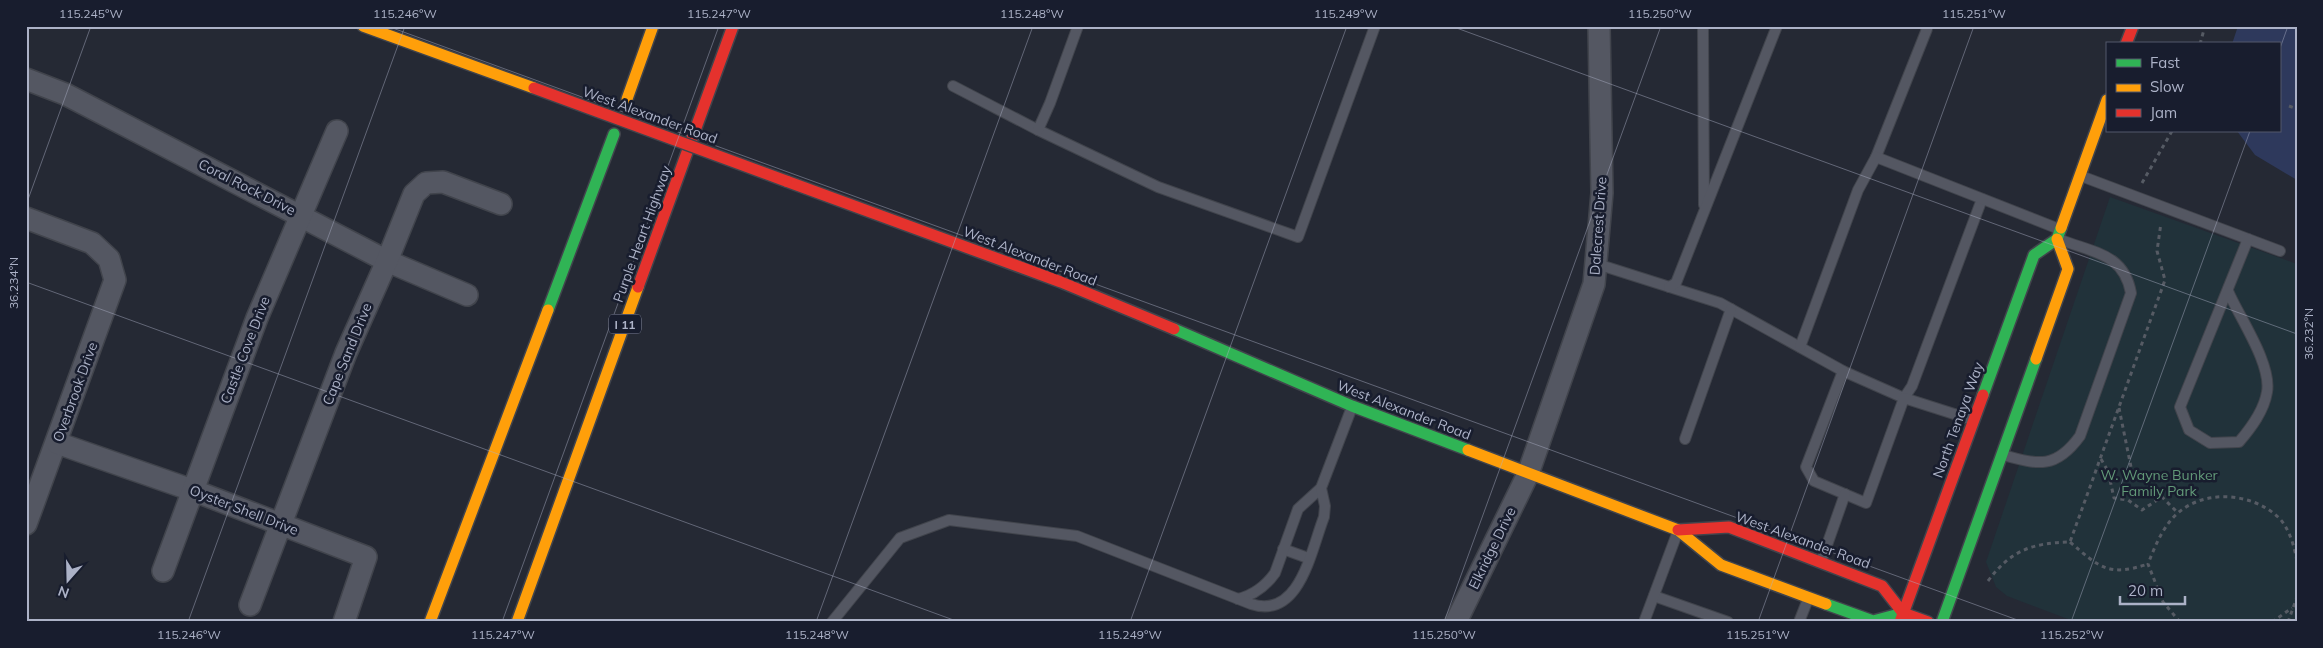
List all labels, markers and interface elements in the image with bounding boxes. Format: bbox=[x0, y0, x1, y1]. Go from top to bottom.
text: 115.245°W bbox=[59, 6, 123, 21]
text: 115.246°W bbox=[373, 6, 437, 21]
text: 115.247°W bbox=[687, 6, 751, 21]
text: 115.248°W bbox=[1000, 6, 1064, 21]
text: 115.249°W bbox=[1314, 6, 1378, 21]
text: 115.250°W bbox=[1628, 6, 1692, 21]
text: 115.251°W bbox=[1942, 6, 2006, 21]
legend bbox=[2106, 42, 2280, 132]
text: Fast bbox=[2150, 53, 2180, 72]
text: Slow bbox=[2150, 77, 2184, 96]
street label: West Alexander Road bbox=[580, 82, 720, 148]
text: Jam bbox=[2150, 103, 2177, 122]
street label: Coral Rock Drive bbox=[195, 155, 299, 219]
street label: Purple Heart Highway bbox=[609, 163, 675, 305]
street label: Dalecrest Drive bbox=[1586, 176, 1610, 276]
street label: West Alexander Road bbox=[960, 222, 1100, 290]
text: 36.234°N bbox=[6, 257, 21, 309]
street label: Castle Cove Drive bbox=[216, 294, 274, 406]
street label: Cape Sand Drive bbox=[318, 300, 376, 408]
text: 36.232°N bbox=[2301, 308, 2316, 360]
road number: I 11 bbox=[609, 314, 641, 334]
street label: Overbrook Drive bbox=[49, 340, 101, 444]
street label: North Tenaya Way bbox=[1929, 359, 1988, 480]
street label: West Alexander Road bbox=[1334, 376, 1474, 444]
park label: W. Wayne Bunker Family Park bbox=[2100, 466, 2219, 500]
street label: Oyster Shell Drive bbox=[187, 481, 301, 539]
street label: Elkridge Drive bbox=[1464, 504, 1520, 592]
street label: West Alexander Road bbox=[1733, 507, 1873, 573]
north arrow bbox=[42, 556, 92, 606]
scale bar bbox=[2120, 573, 2186, 605]
text: 20 m bbox=[2128, 581, 2163, 600]
text: N bbox=[56, 582, 72, 602]
text: 115.246°W bbox=[157, 627, 221, 642]
text: 115.247°W bbox=[471, 627, 535, 642]
text: 115.248°W bbox=[785, 627, 849, 642]
text: 115.249°W bbox=[1098, 627, 1162, 642]
text: 115.250°W bbox=[1412, 627, 1476, 642]
text: 115.251°W bbox=[1726, 627, 1790, 642]
text: 115.252°W bbox=[2040, 627, 2104, 642]

